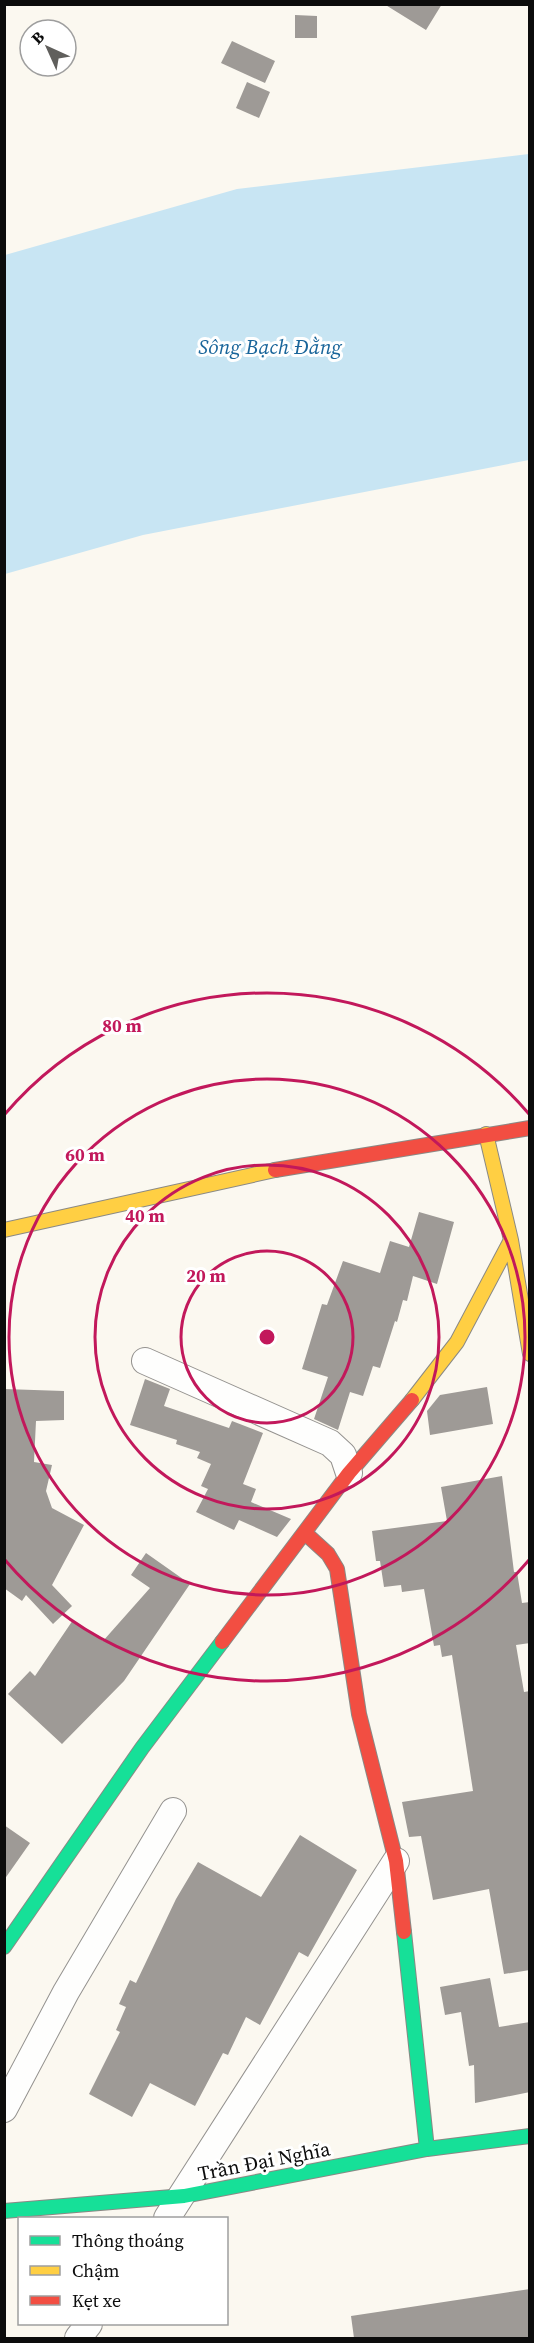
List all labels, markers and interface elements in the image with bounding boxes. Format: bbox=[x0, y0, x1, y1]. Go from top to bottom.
north arrow bbox=[18, 18, 78, 78]
text: B bbox=[26, 26, 49, 49]
water label: Sông Bạch Đằng bbox=[198, 332, 343, 361]
text: 80 m bbox=[102, 1013, 142, 1038]
text: 60 m bbox=[65, 1142, 105, 1167]
text: 40 m bbox=[125, 1203, 165, 1228]
text: 20 m bbox=[186, 1263, 226, 1288]
centre of rings bbox=[257, 1327, 277, 1347]
street label: Trần Đại Nghĩa bbox=[195, 2134, 333, 2188]
legend bbox=[18, 2217, 228, 2325]
text: Thông thoáng bbox=[72, 2228, 184, 2253]
text: Chậm bbox=[72, 2258, 119, 2283]
text: Kẹt xe bbox=[72, 2288, 121, 2313]

